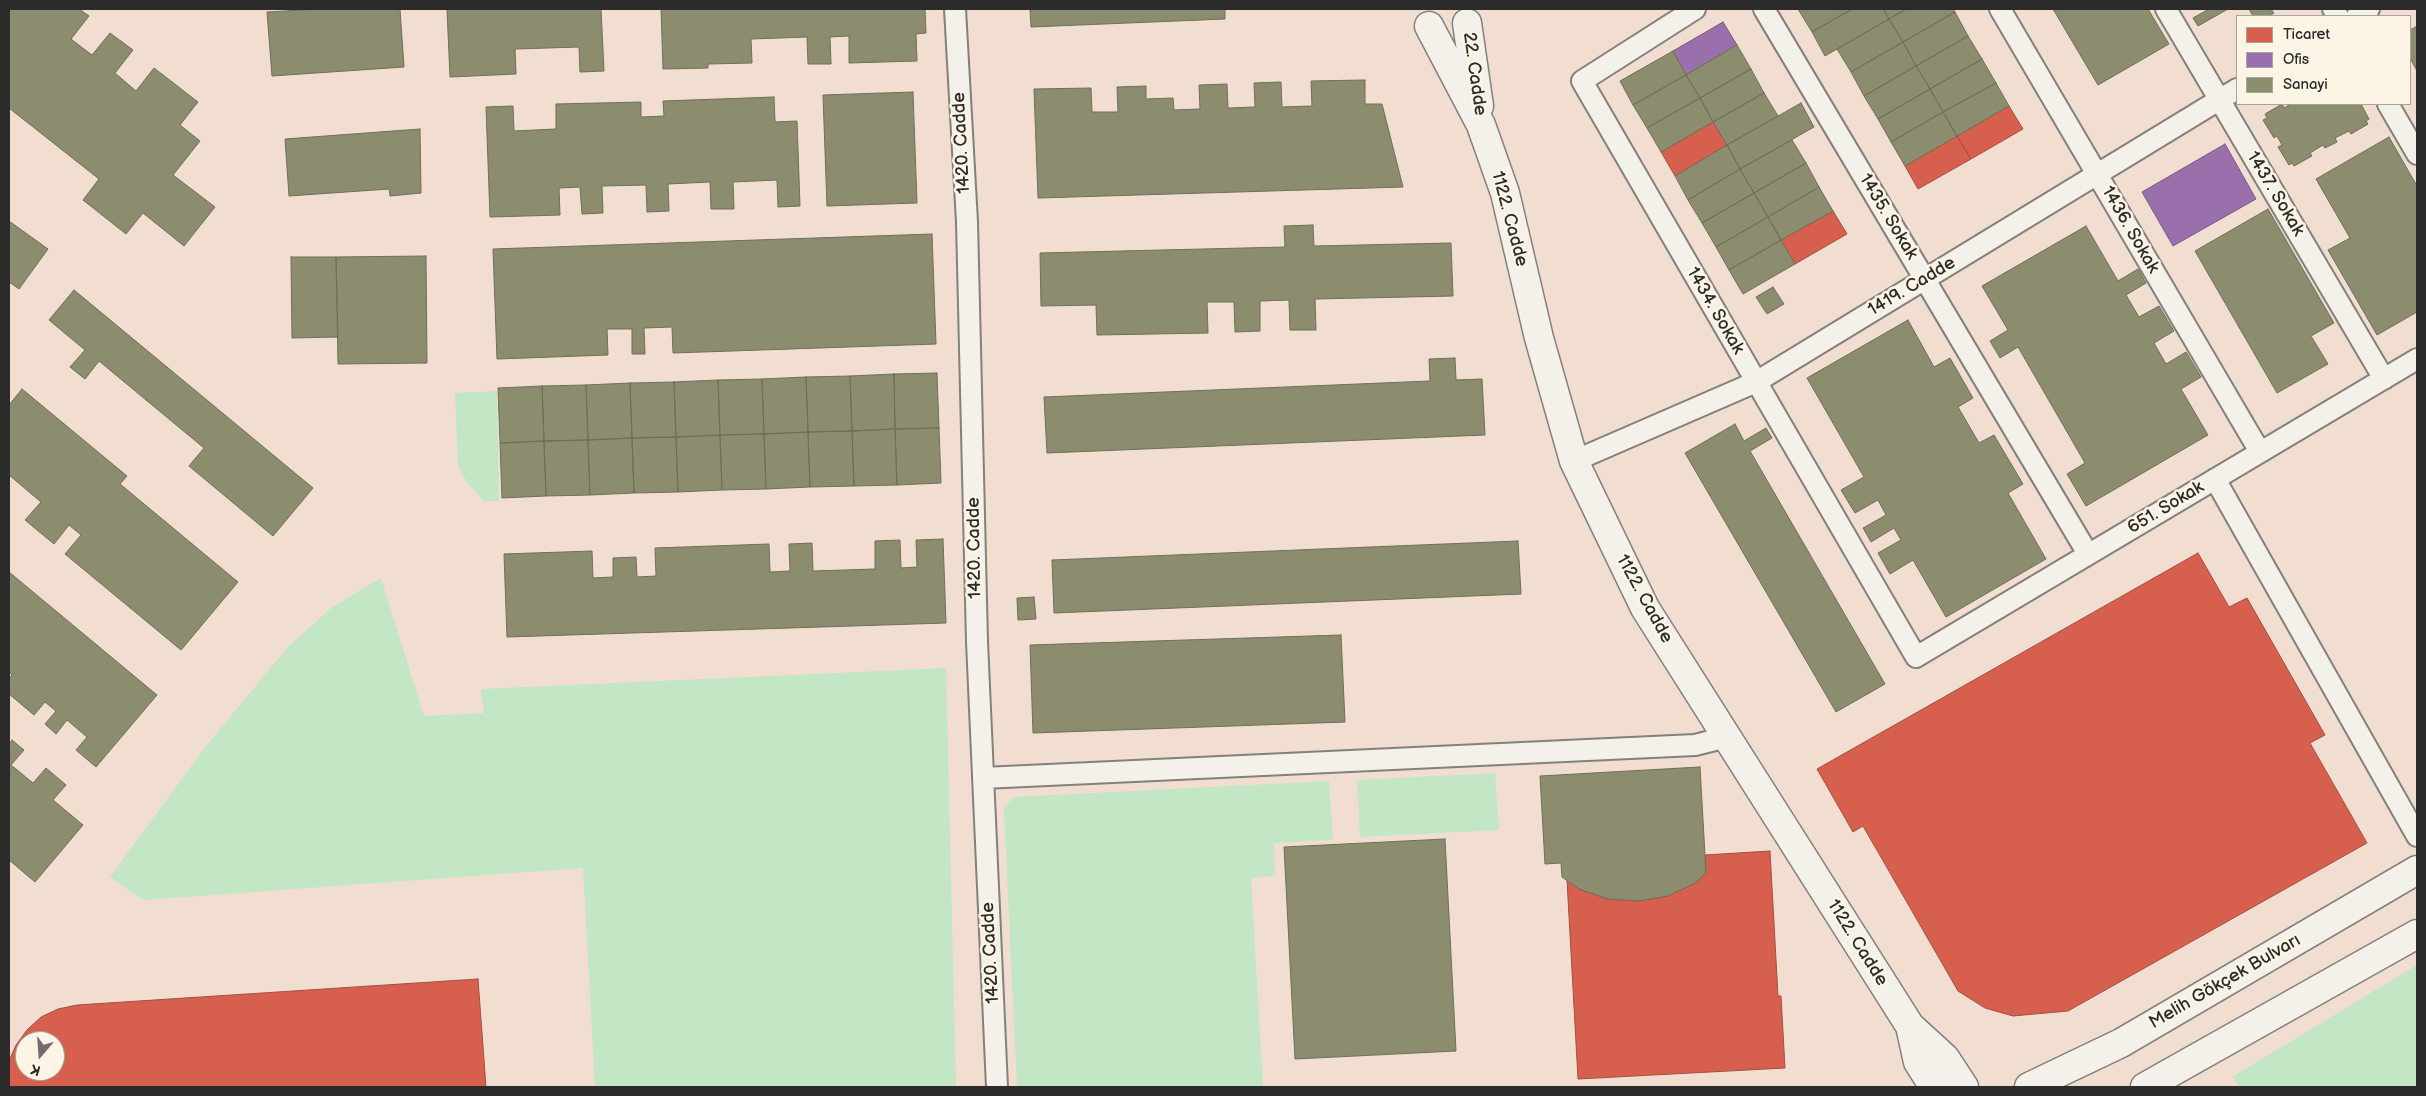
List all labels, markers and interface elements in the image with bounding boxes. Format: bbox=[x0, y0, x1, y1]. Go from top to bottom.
legend bbox=[2236, 15, 2411, 105]
text: Ticaret bbox=[2283, 25, 2330, 44]
street label: 22. Cadde bbox=[1457, 31, 1491, 117]
text: Ofis bbox=[2283, 50, 2309, 69]
text: Sanayi bbox=[2283, 75, 2328, 94]
street label: 1420. Cadde bbox=[949, 92, 975, 194]
street label: 1437. Sokak bbox=[2241, 148, 2309, 240]
street label: 1122. Cadde bbox=[1486, 169, 1532, 269]
street label: 1435. Sokak bbox=[1854, 170, 1922, 264]
street label: 1436. Sokak bbox=[2096, 183, 2164, 277]
street label: 1419. Cadde bbox=[1864, 253, 1960, 321]
street label: 1434. Sokak bbox=[1681, 264, 1749, 358]
street label: 651. Sokak bbox=[2124, 477, 2208, 539]
street label: 1420. Cadde bbox=[963, 497, 987, 599]
street label: 1122. Cadde bbox=[1611, 551, 1677, 647]
street label: 1122. Cadde bbox=[1822, 896, 1892, 990]
street label: 1420. Cadde bbox=[978, 902, 1004, 1004]
street label: Melih Gökçek Bulvarı bbox=[2146, 930, 2304, 1034]
north arrow bbox=[15, 1031, 65, 1081]
text: K bbox=[28, 1060, 43, 1079]

